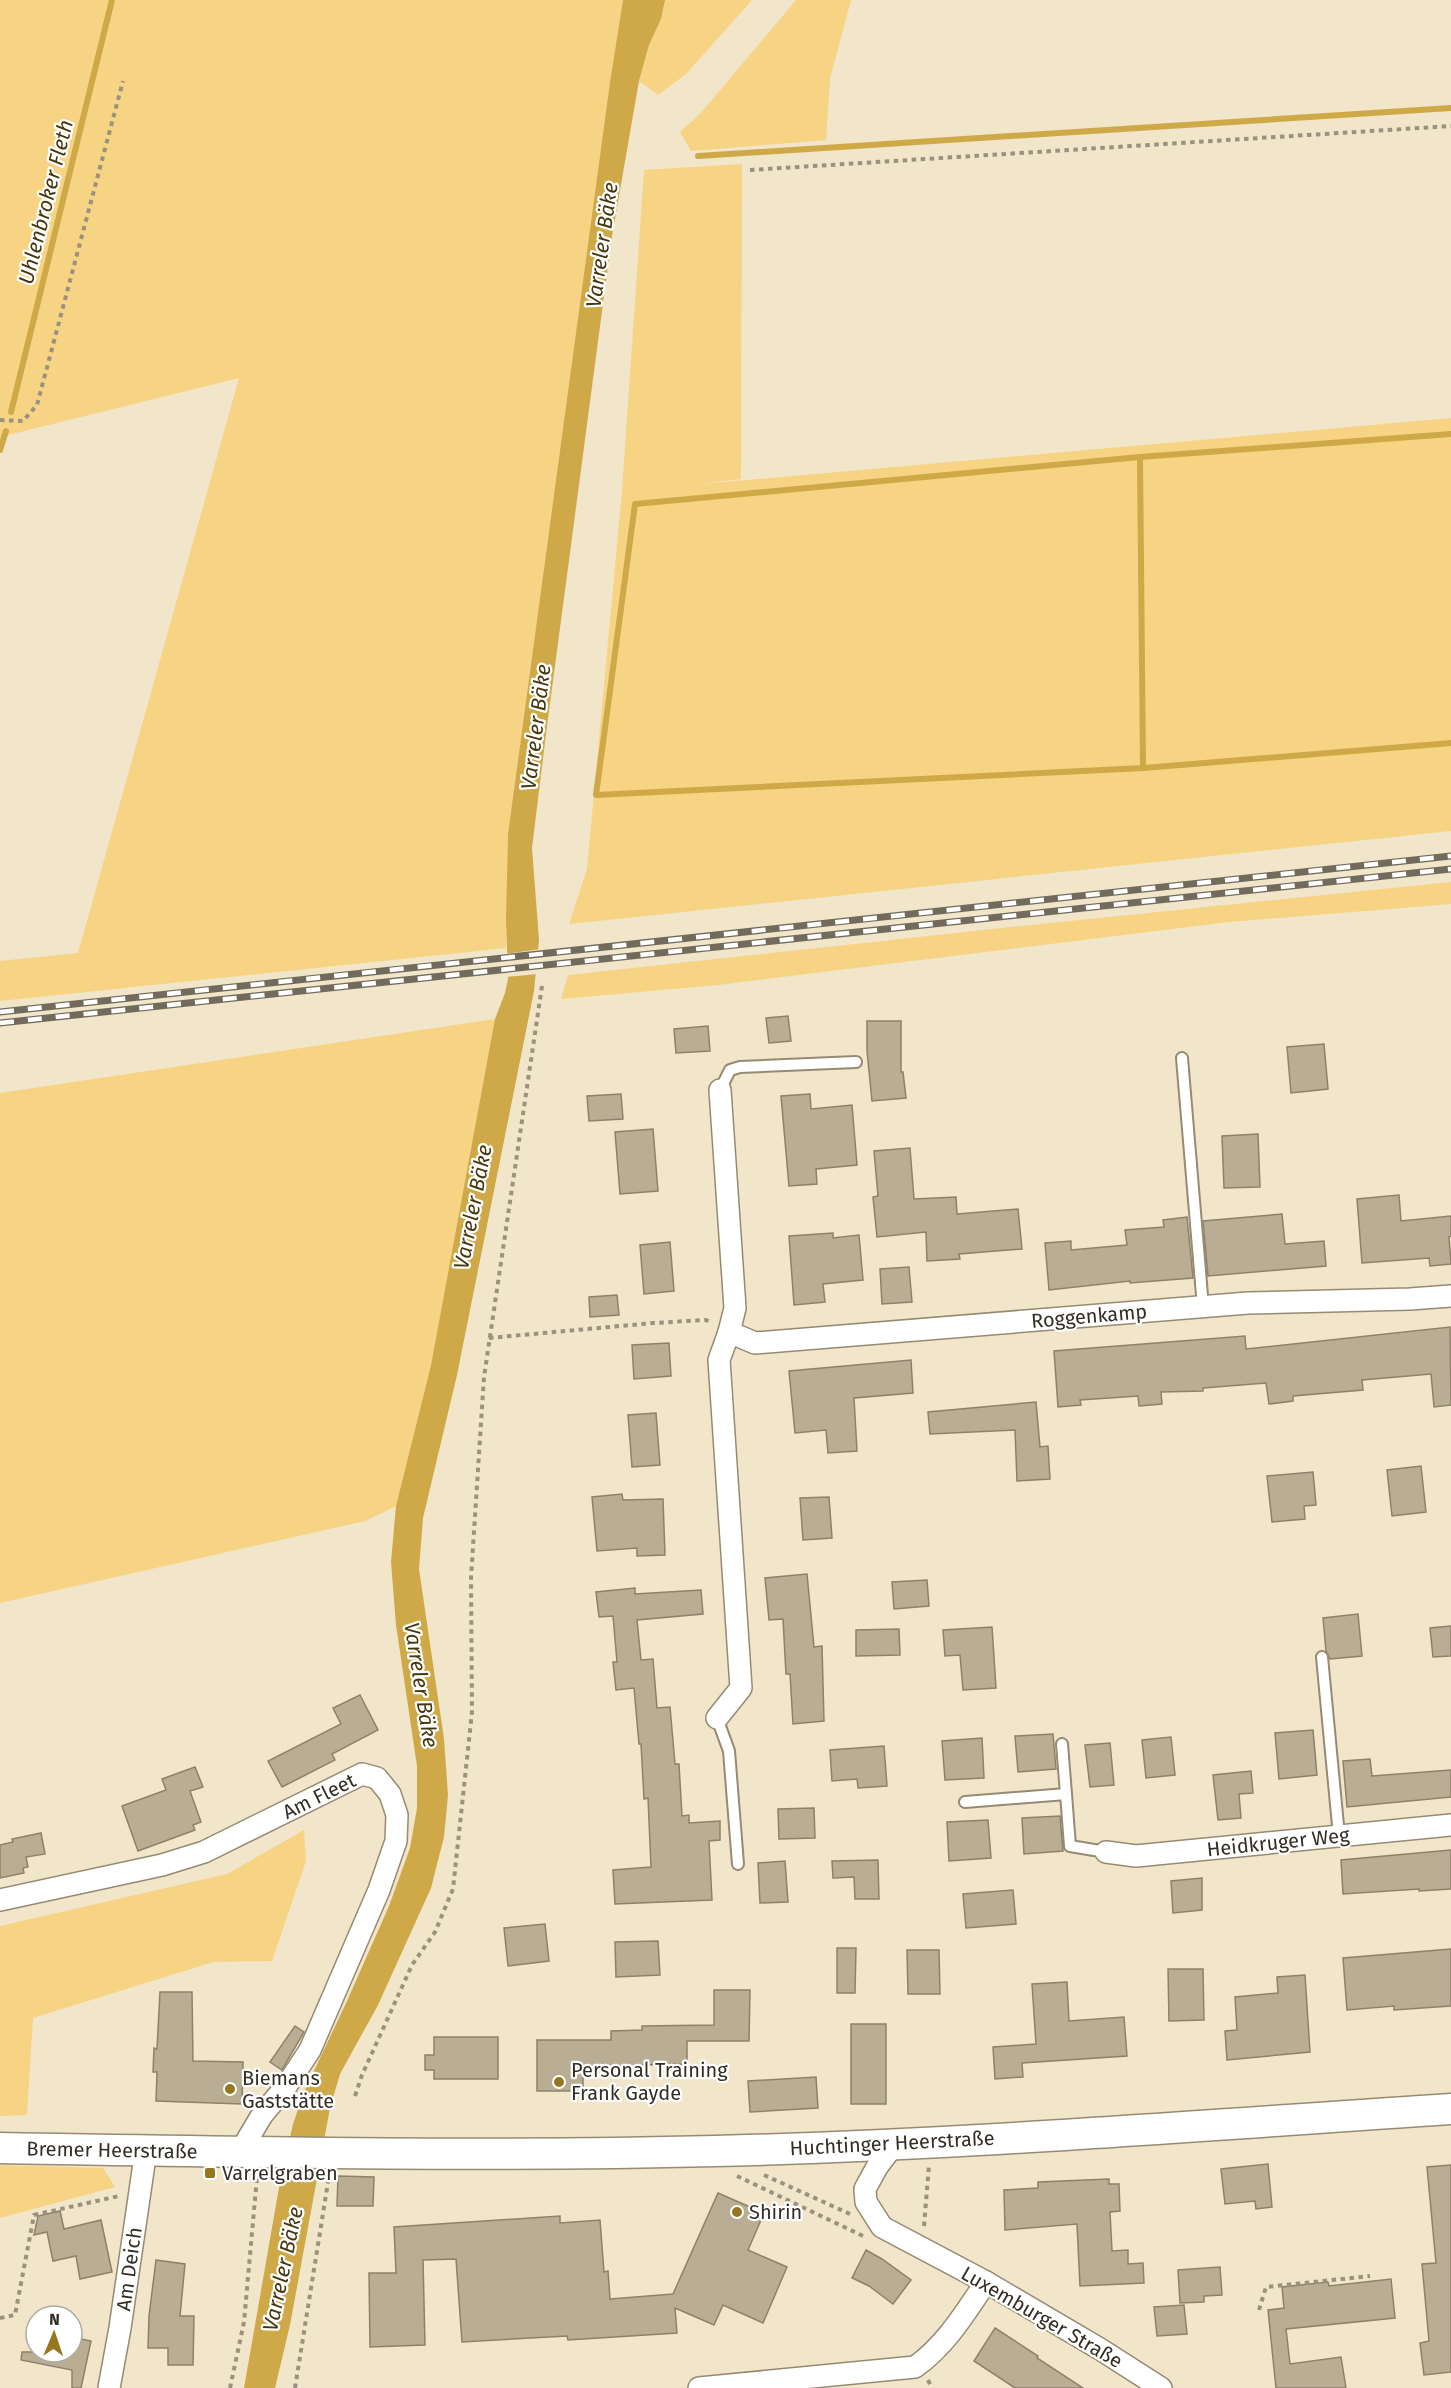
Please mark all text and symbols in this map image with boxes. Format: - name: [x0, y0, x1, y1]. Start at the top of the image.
- water label: Uhlenbroker Fleth: [13, 117, 79, 287]
- water label: Varreler Bäke: [580, 181, 624, 309]
- water label: Varreler Bäke: [515, 663, 557, 791]
- water label: Varreler Bäke: [448, 1142, 498, 1271]
- street label: Roggenkamp: [1030, 1299, 1148, 1333]
- water label: Varreler Bäke: [398, 1621, 444, 1750]
- street label: Am Fleet: [279, 1768, 360, 1824]
- street label: Heidkruger Weg: [1205, 1823, 1351, 1861]
- place label: Personal Training Frank Gayde: [571, 2058, 728, 2105]
- place label: Biemans Gaststätte: [242, 2066, 334, 2113]
- marker: Personal Training Frank Gayde: [552, 2075, 566, 2089]
- marker: Biemans Gaststätte: [223, 2082, 237, 2096]
- street label: Huchtinger Heerstraße: [789, 2126, 995, 2160]
- street label: Bremer Heerstraße: [26, 2137, 198, 2163]
- place label: Varrelgraben: [222, 2161, 338, 2185]
- marker: Varrelgraben: [203, 2166, 217, 2180]
- place label: Shirin: [749, 2200, 802, 2224]
- water label: Varreler Bäke: [257, 2204, 309, 2333]
- marker: Shirin: [730, 2205, 744, 2219]
- street label: Am Deich: [111, 2225, 147, 2313]
- street label: Luxemburger Straße: [957, 2261, 1127, 2373]
- north arrow: [24, 2304, 84, 2364]
- text: N: [49, 2310, 60, 2329]

